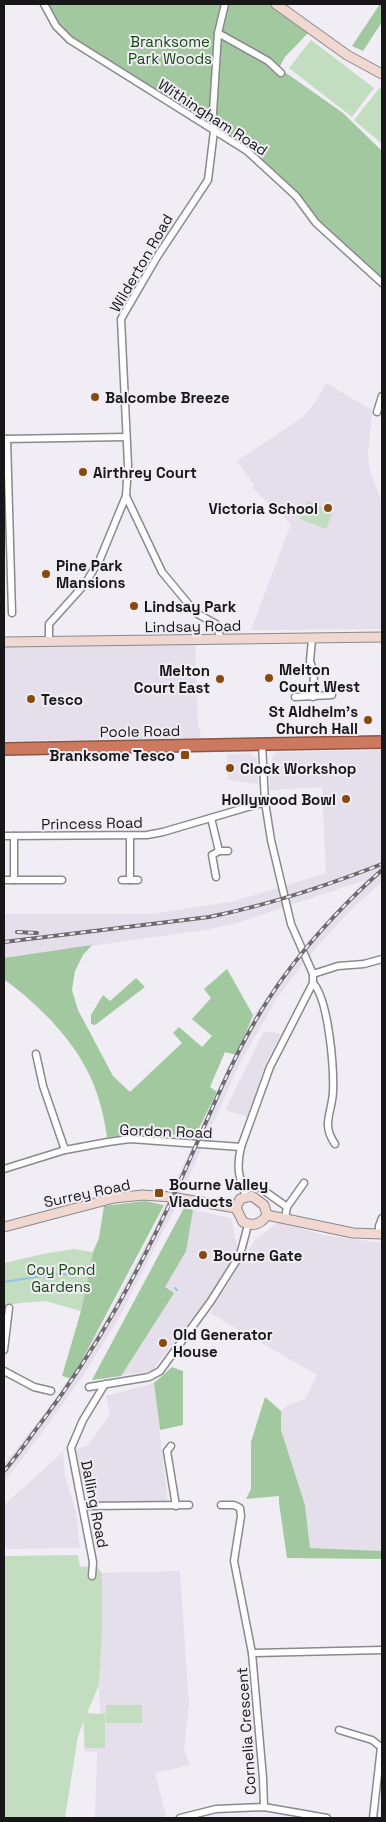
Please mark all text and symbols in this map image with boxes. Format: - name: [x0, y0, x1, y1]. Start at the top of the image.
- park label: Branksome Park Woods: [128, 32, 212, 68]
- street label: Withingham Road: [155, 75, 271, 159]
- street label: Wilderton Road: [105, 210, 177, 316]
- place label: Balcombe Breeze: [105, 388, 230, 407]
- marker: Balcombe Breeze: [89, 391, 101, 403]
- place label: Airthrey Court: [93, 463, 197, 482]
- marker: Airthrey Court: [77, 466, 89, 478]
- place label: Victoria School: [209, 499, 318, 518]
- marker: Victoria School: [322, 502, 334, 514]
- place label: Pine Park Mansions: [56, 556, 125, 592]
- marker: Pine Park Mansions: [40, 568, 52, 580]
- place label: Lindsay Park: [144, 597, 237, 616]
- marker: Lindsay Park: [128, 600, 140, 612]
- street label: Lindsay Road: [144, 616, 242, 636]
- place label: Melton Court West: [279, 660, 360, 696]
- place label: Melton Court East: [134, 661, 210, 697]
- marker: Melton Court West: [263, 672, 275, 684]
- marker: Melton Court East: [214, 673, 226, 685]
- place label: Tesco: [41, 690, 83, 709]
- marker: Tesco: [25, 693, 37, 705]
- place label: St Aldhelm's Church Hall: [269, 702, 358, 738]
- marker: St Aldhelm's Church Hall: [362, 714, 374, 726]
- street label: Poole Road: [100, 721, 180, 741]
- place label: Branksome Tesco: [49, 746, 175, 765]
- marker: Branksome Tesco: [179, 749, 191, 761]
- place label: Clock Workshop: [240, 759, 356, 778]
- marker: Clock Workshop: [224, 762, 236, 774]
- place label: Hollywood Bowl: [221, 790, 336, 809]
- marker: Hollywood Bowl: [340, 793, 352, 805]
- street label: Princess Road: [41, 813, 143, 833]
- street label: Gordon Road: [119, 1120, 213, 1142]
- street label: Surrey Road: [42, 1175, 132, 1211]
- place label: Bourne Valley Viaducts: [169, 1175, 268, 1211]
- marker: Bourne Valley Viaducts: [153, 1187, 165, 1199]
- place label: Bourne Gate: [213, 1246, 303, 1265]
- marker: Bourne Gate: [197, 1249, 209, 1261]
- park label: Coy Pond Gardens: [27, 1260, 95, 1296]
- place label: Old Generator House: [173, 1325, 273, 1361]
- marker: Old Generator House: [157, 1337, 169, 1349]
- street label: Dalling Road: [77, 1458, 113, 1550]
- street label: Cornelia Crescent: [232, 1666, 260, 1796]

